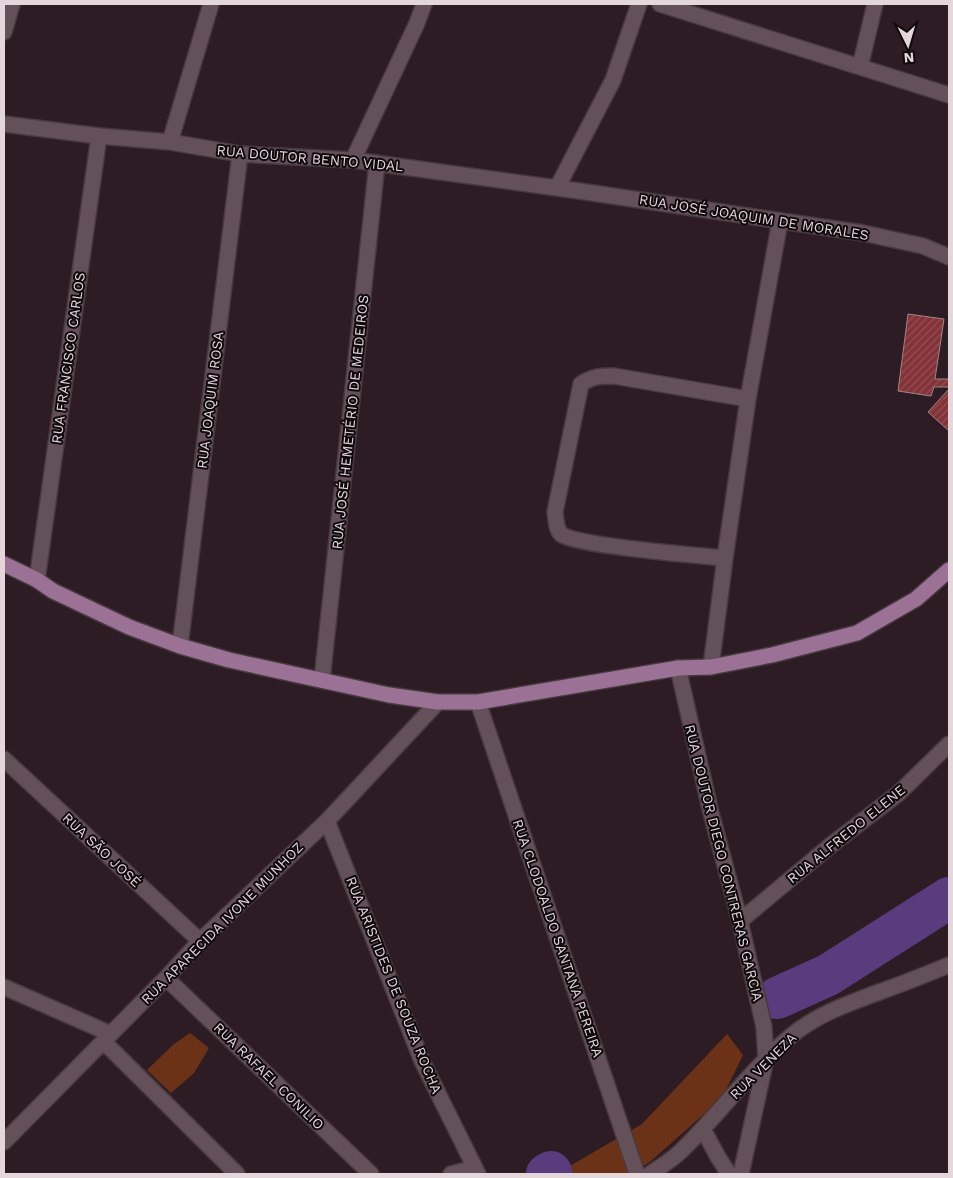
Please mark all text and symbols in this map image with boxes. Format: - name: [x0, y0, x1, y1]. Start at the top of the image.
- north arrow: [883, 20, 933, 70]
- text: N: [903, 50, 915, 66]
- street label: RUA DOUTOR BENTO VIDAL: [216, 142, 404, 174]
- street label: RUA JOSÉ JOAQUIM DE MORALES: [638, 191, 870, 243]
- street label: RUA FRANCISCO CARLOS: [48, 271, 88, 445]
- street label: RUA JOSÉ HEMETÉRIO DE MEDEIROS: [329, 294, 371, 550]
- street label: RUA JOAQUIM ROSA: [194, 330, 226, 470]
- street label: RUA DOUTOR DIEGO CONTRERAS GARCIA: [682, 723, 766, 1003]
- street label: RUA ALFREDO ELENE: [784, 781, 908, 886]
- street label: RUA SÃO JOSÉ: [59, 810, 145, 890]
- street label: RUA CLODOALDO SANTANA PEREIRA: [510, 817, 606, 1059]
- street label: RUA APARECIDA IVONE MUNHOZ: [138, 839, 306, 1007]
- street label: RUA ARISTIDES DE SOUZA ROCHA: [343, 874, 445, 1096]
- street label: RUA RAFAEL CONILIO: [211, 1019, 327, 1133]
- street label: RUA VENEZA: [727, 1030, 799, 1102]

